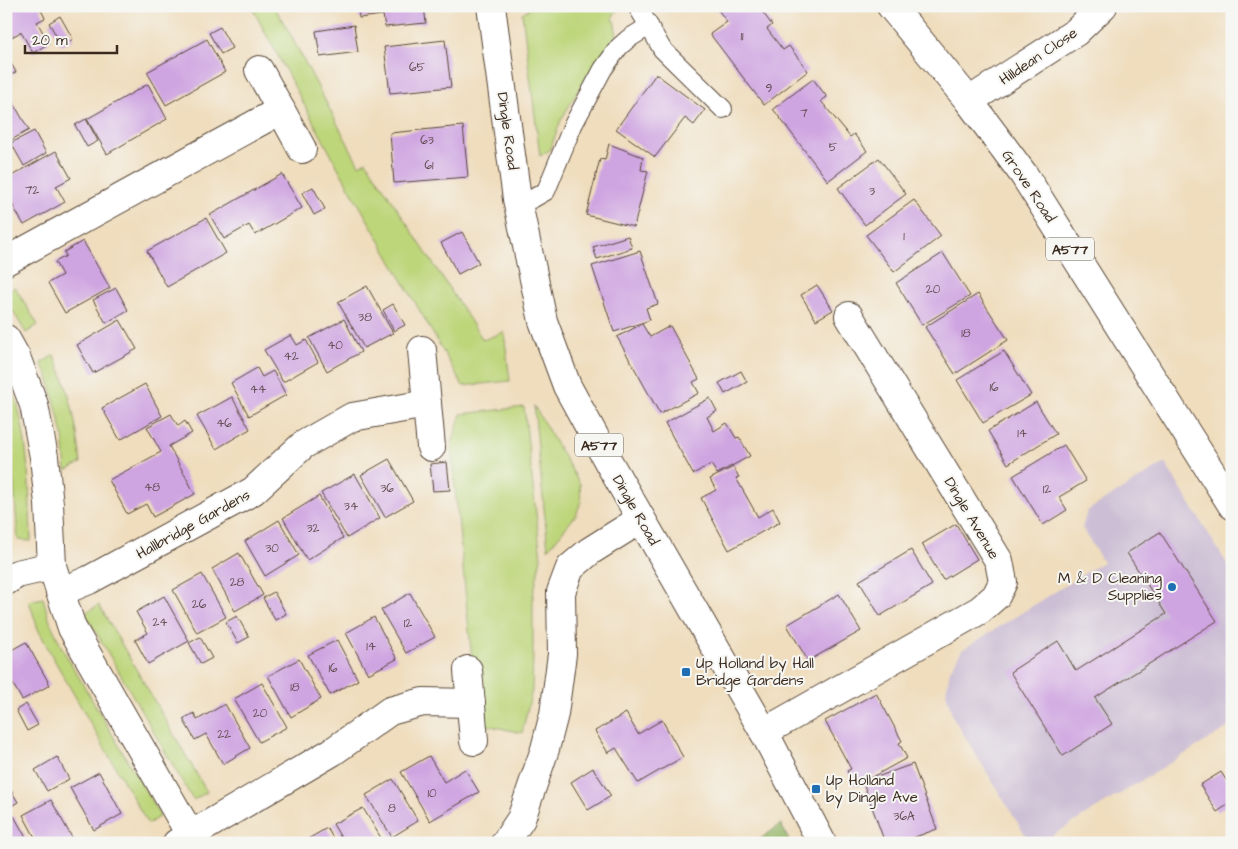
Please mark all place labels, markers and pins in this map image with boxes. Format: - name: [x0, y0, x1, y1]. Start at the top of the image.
- place label: M & D Cleaning Supplies: [1058, 568, 1162, 606]
- marker: M & D Cleaning Supplies: [1166, 581, 1178, 593]
- place label: Up Holland by Hall Bridge Gardens: [696, 653, 814, 692]
- marker: Up Holland by Hall Bridge Gardens: [680, 666, 692, 678]
- place label: Up Holland by Dingle Ave: [826, 770, 918, 809]
- marker: Up Holland by Dingle Ave: [810, 783, 822, 795]

